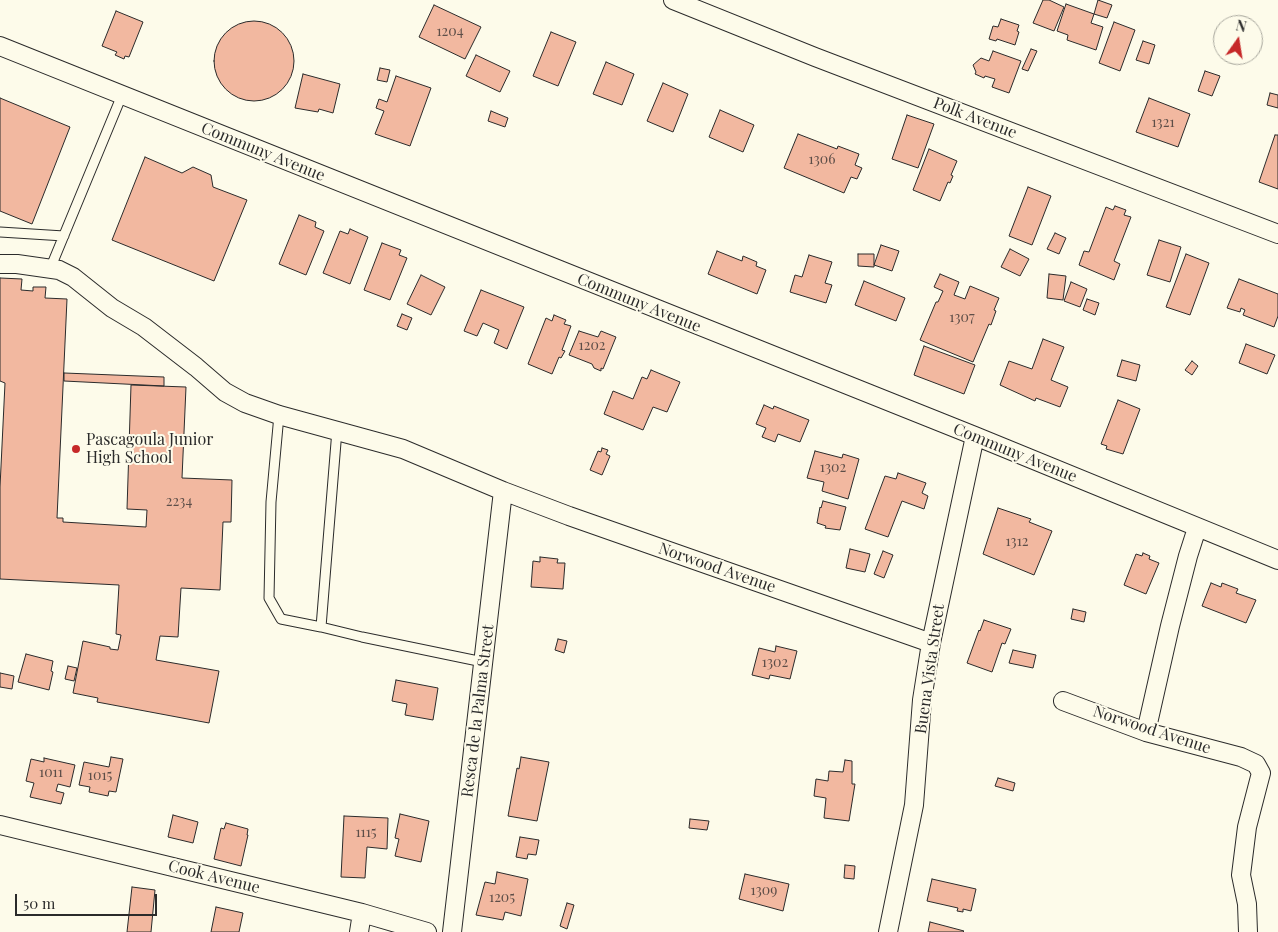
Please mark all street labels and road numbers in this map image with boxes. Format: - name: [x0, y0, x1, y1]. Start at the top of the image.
- street label: Polk Avenue: [931, 93, 1019, 143]
- street label: Communy Avenue: [198, 118, 328, 186]
- street label: Communy Avenue: [574, 269, 704, 337]
- street label: Communy Avenue: [950, 419, 1080, 487]
- street label: Norwood Avenue: [656, 539, 778, 597]
- street label: Buena Vista Street: [911, 603, 949, 735]
- street label: Resca de la Palma Street: [458, 623, 498, 799]
- street label: Norwood Avenue: [1091, 702, 1213, 758]
- street label: Cook Avenue: [166, 856, 262, 898]

